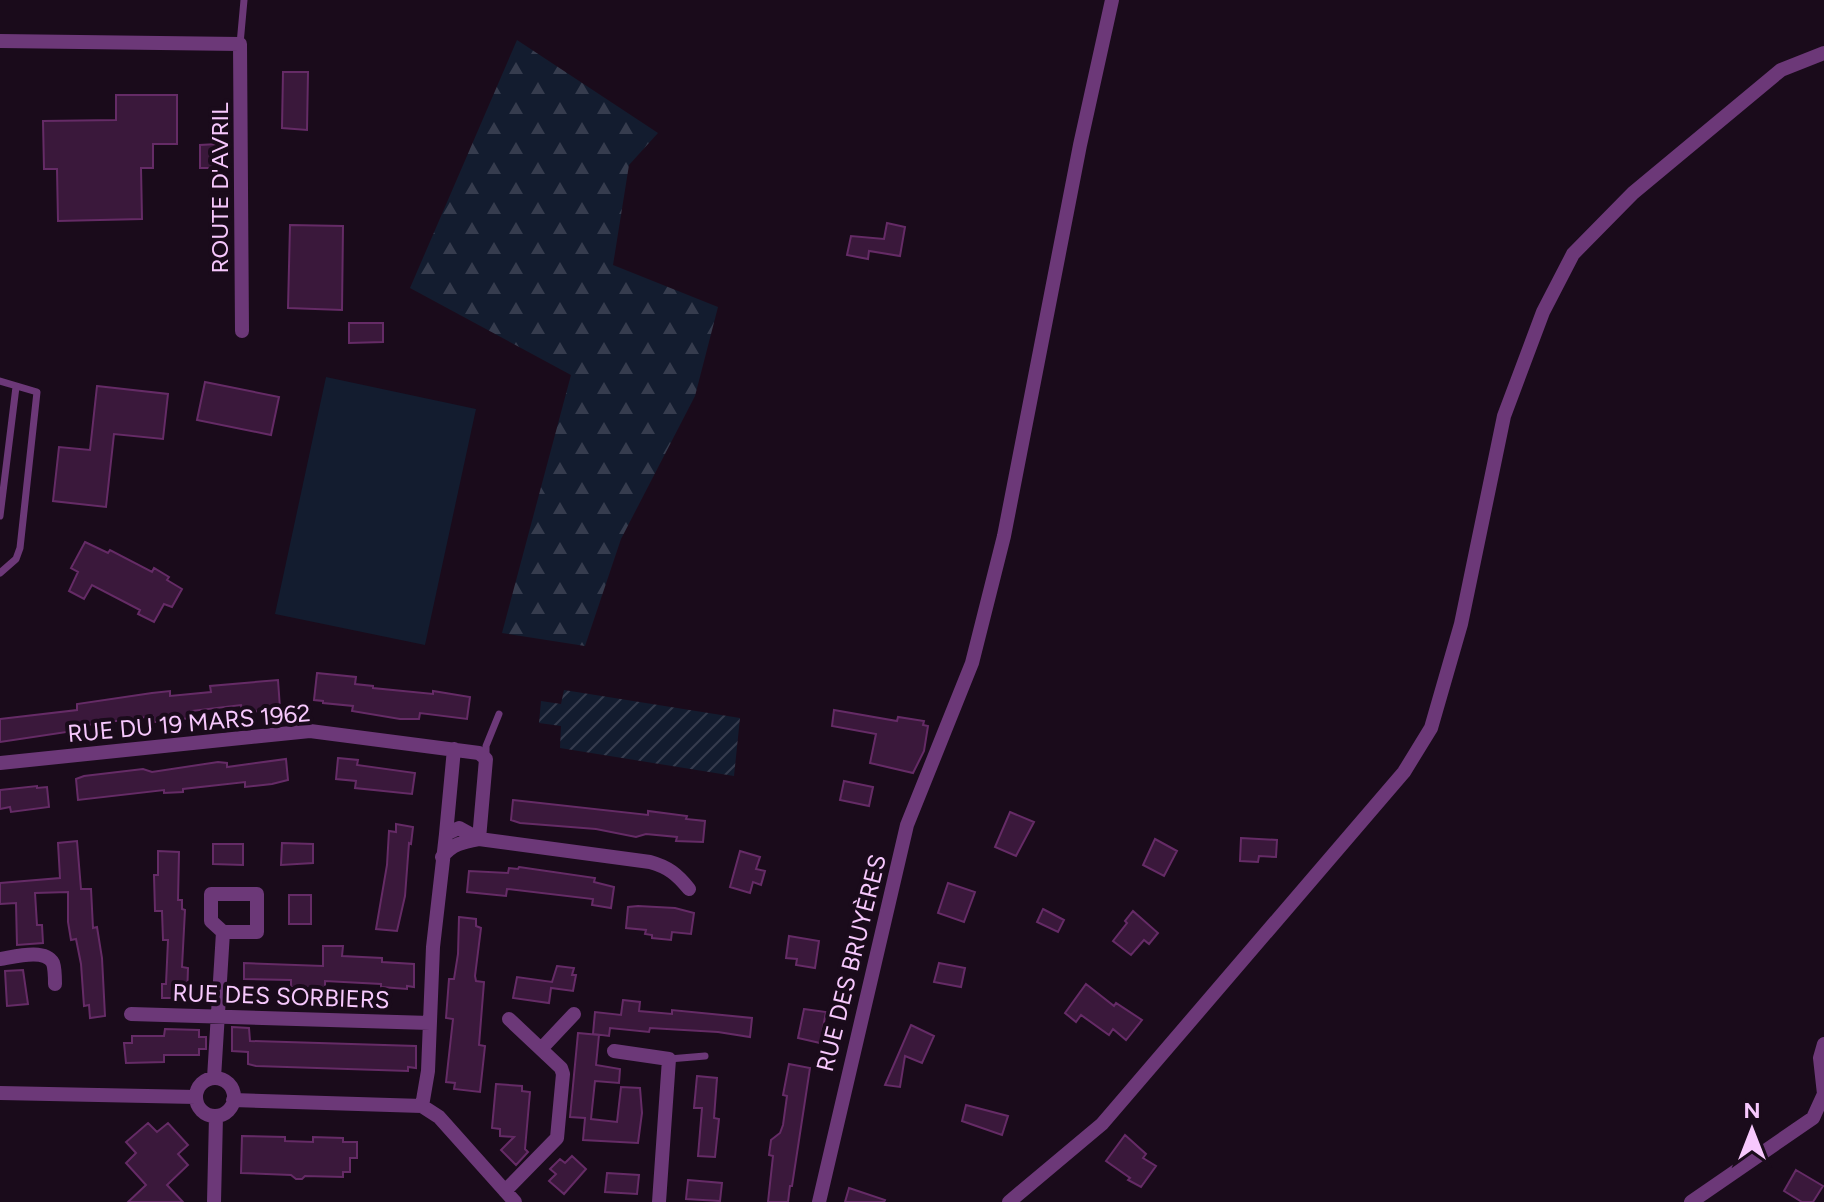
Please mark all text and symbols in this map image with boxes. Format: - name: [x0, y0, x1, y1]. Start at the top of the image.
- street label: ROUTE D'AVRIL: [205, 102, 234, 273]
- street label: RUE DU 19 MARS 1962: [66, 698, 312, 748]
- street label: RUE DES BRUYÈRES: [810, 851, 892, 1075]
- street label: RUE DES SORBIERS: [172, 978, 390, 1014]
- north arrow: [1712, 1090, 1792, 1170]
- text: N: [1743, 1097, 1761, 1124]

